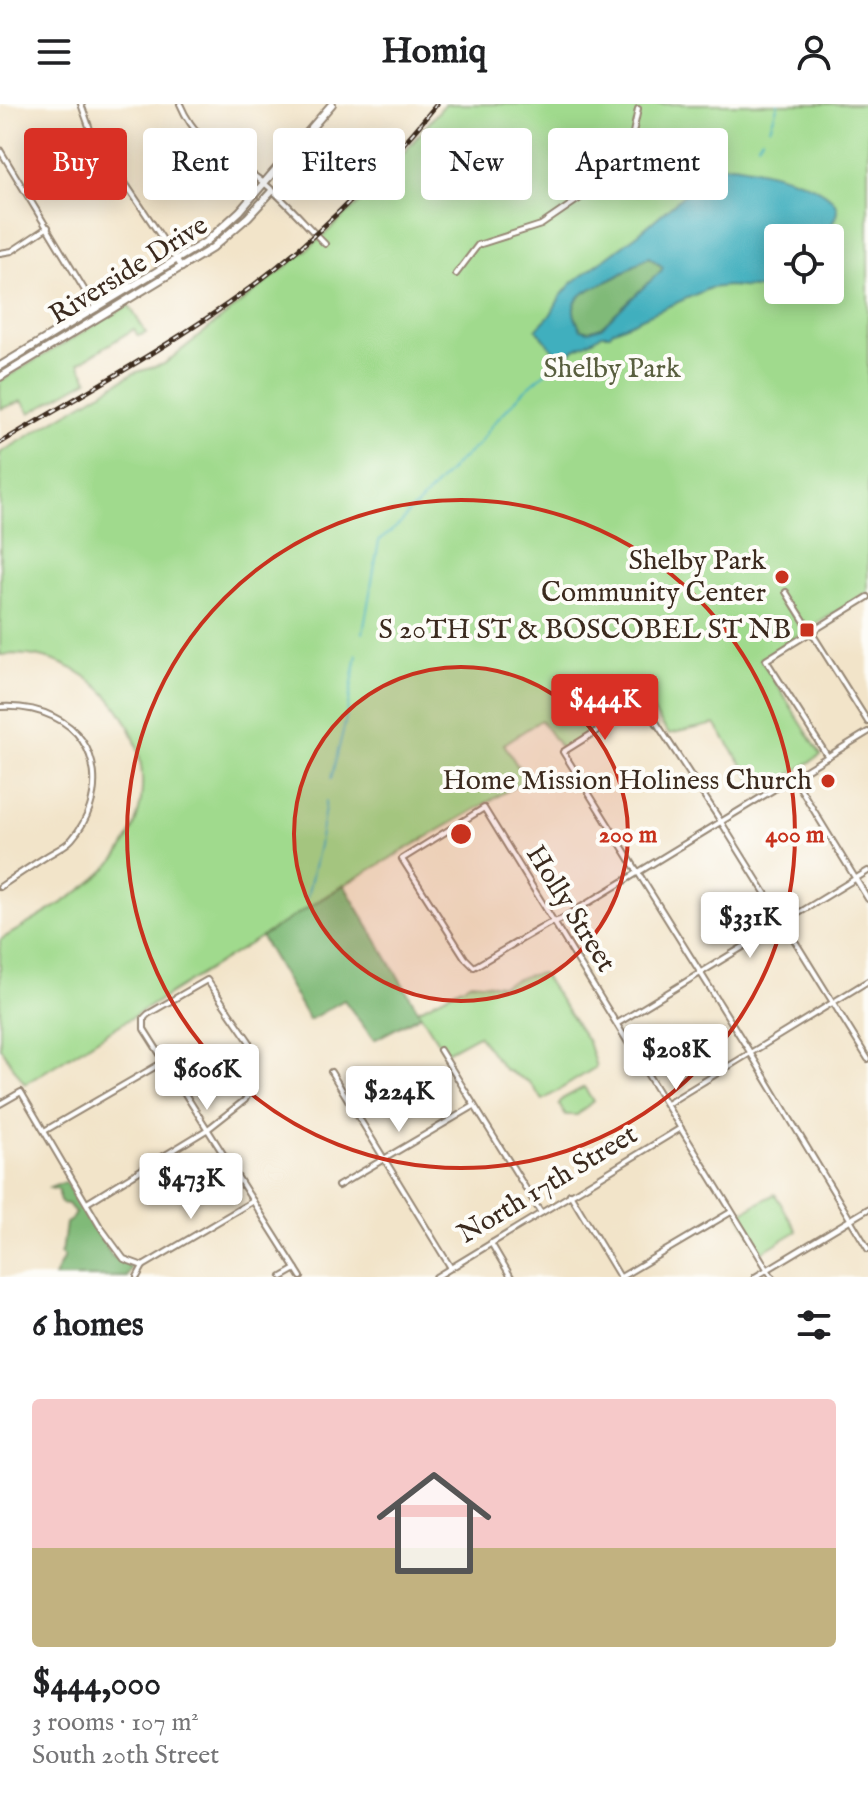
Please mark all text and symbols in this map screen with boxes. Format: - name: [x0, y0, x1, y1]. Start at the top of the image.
- text: Homiq: [382, 29, 486, 75]
- icon: menu: [32, 30, 76, 74]
- icon: person: [792, 30, 836, 74]
- chip: Buy: [24, 128, 127, 200]
- chip: Rent: [143, 128, 257, 200]
- chip: Filters: [273, 128, 405, 200]
- chip: New: [421, 128, 532, 200]
- chip: Apartment: [548, 128, 728, 200]
- street label: Riverside Drive: [43, 208, 215, 334]
- map controls: [764, 224, 844, 304]
- button: locate: [764, 224, 844, 304]
- park label: Shelby Park: [543, 352, 682, 387]
- place label: Shelby Park Community Center: [541, 544, 767, 611]
- marker: Shelby Park Community Center: [773, 568, 791, 586]
- place label: S 20TH ST & BOSCOBEL ST NB: [379, 613, 791, 648]
- marker: S 20TH ST & BOSCOBEL ST NB: [798, 621, 816, 639]
- pin: $444K: [549, 674, 661, 742]
- text: $444K: [569, 683, 641, 716]
- place label: Home Mission Holiness Church: [442, 764, 812, 799]
- marker: Home Mission Holiness Church: [819, 772, 837, 790]
- centre of rings: [447, 820, 475, 848]
- text: 200 m: [599, 820, 658, 851]
- text: 400 m: [765, 820, 825, 851]
- street label: Holly Street: [517, 839, 623, 979]
- pin: $331K: [694, 892, 806, 960]
- text: $331K: [719, 901, 781, 934]
- pin: $208K: [620, 1024, 732, 1092]
- text: $208K: [642, 1033, 710, 1066]
- pin: $606K: [151, 1044, 263, 1112]
- text: $606K: [173, 1053, 241, 1086]
- pin: $224K: [343, 1066, 455, 1134]
- text: $224K: [364, 1075, 434, 1108]
- street label: North 17th Street: [452, 1118, 644, 1252]
- pin: $473K: [135, 1153, 247, 1221]
- text: $473K: [157, 1162, 225, 1195]
- icon: filters: [792, 1303, 836, 1347]
- text: 6 homes: [32, 1304, 144, 1347]
- icon: home: [362, 1451, 506, 1595]
- text: $444,000: [32, 1663, 161, 1706]
- text: 3 rooms · 107 m²: [32, 1706, 199, 1739]
- text: South 20th Street: [32, 1739, 219, 1772]

